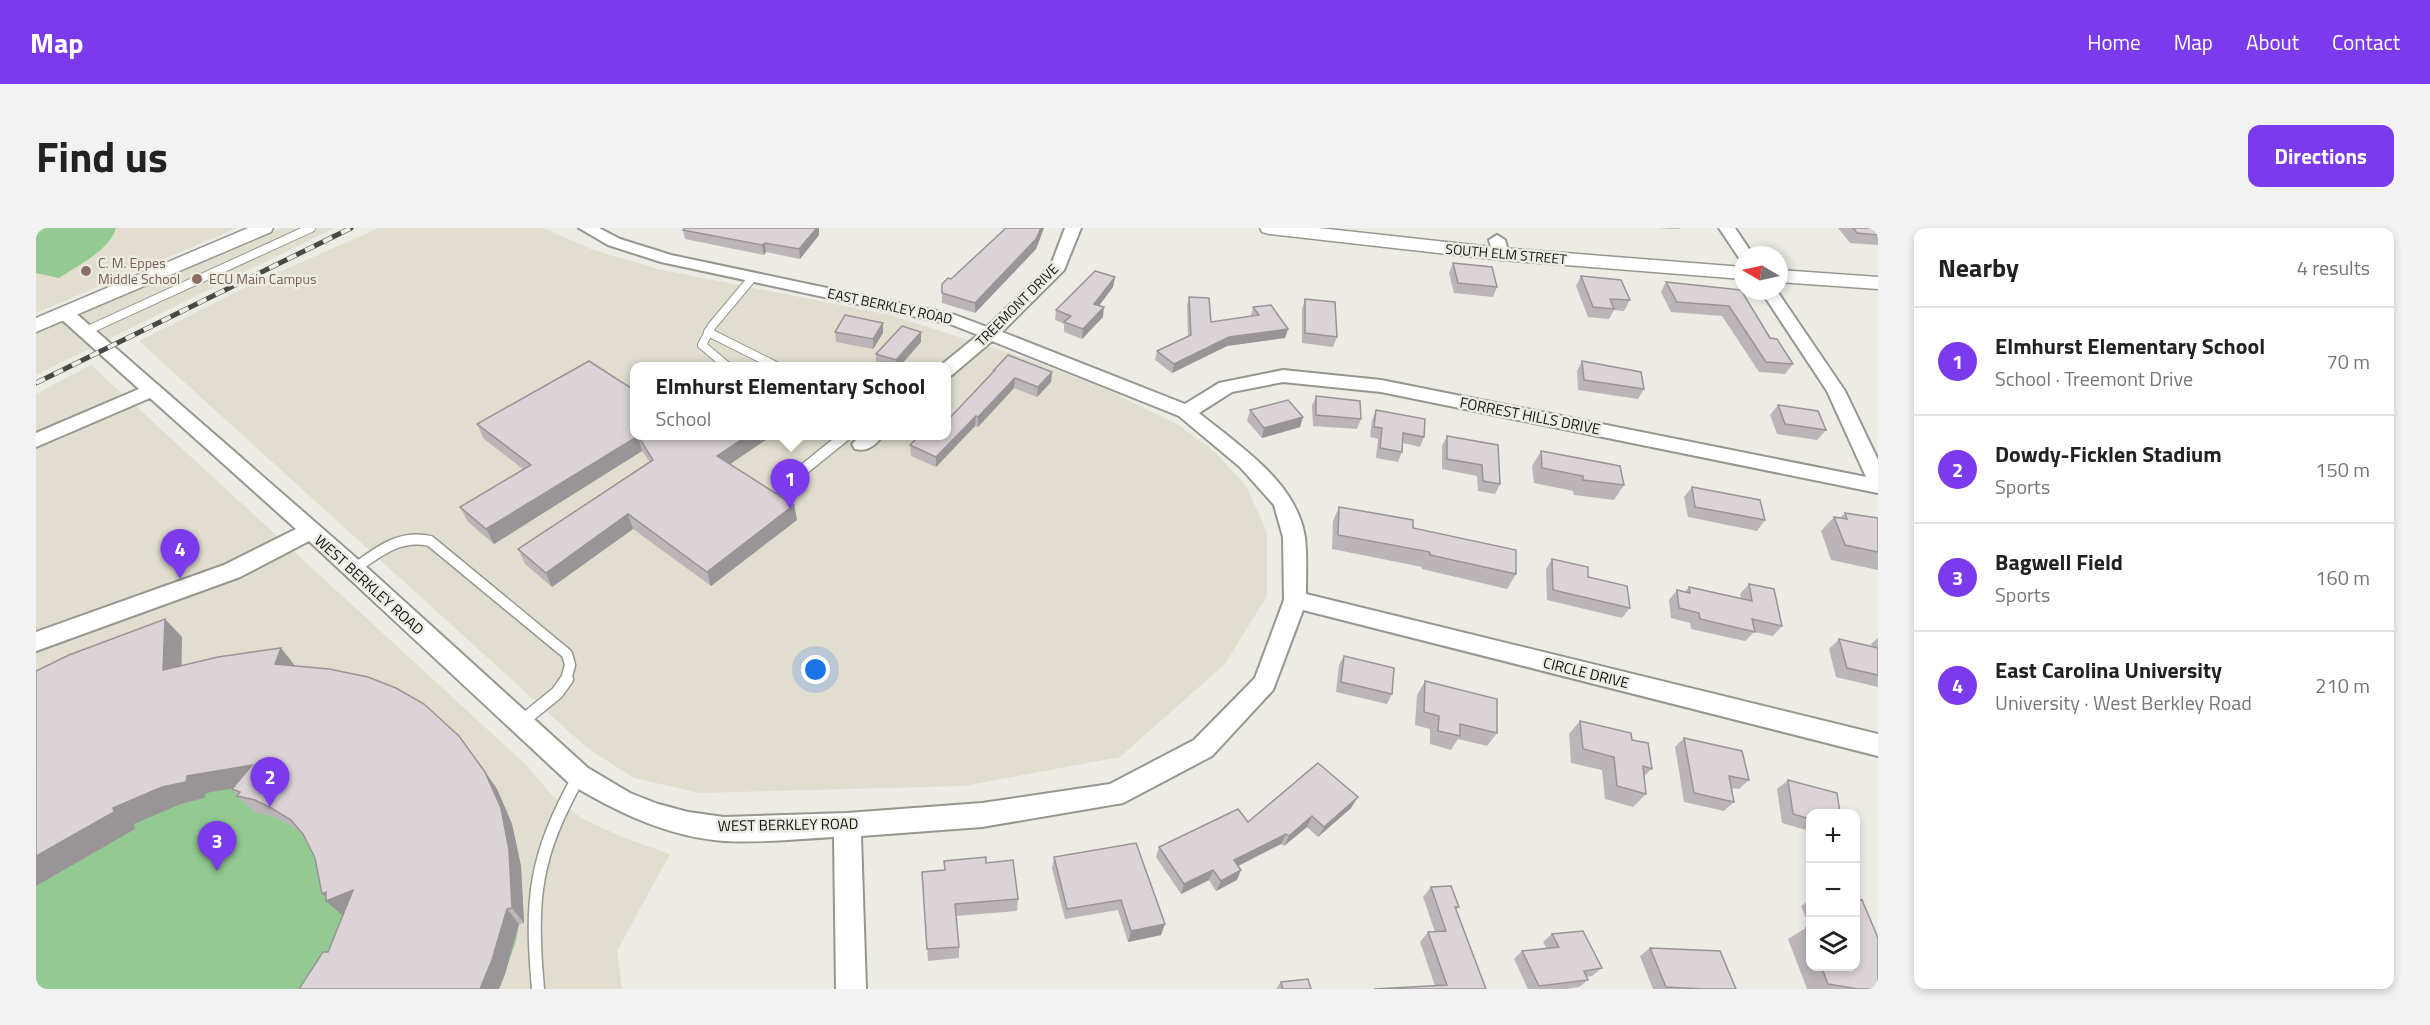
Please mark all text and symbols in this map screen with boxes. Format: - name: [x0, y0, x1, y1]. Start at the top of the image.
- text: Map: [30, 21, 84, 64]
- text: Home: [2087, 26, 2141, 58]
- text: Map: [2174, 26, 2213, 58]
- text: About: [2246, 26, 2299, 58]
- text: Contact: [2332, 26, 2400, 58]
- text: Find us: [36, 124, 168, 188]
- button: Directions: [2248, 125, 2394, 187]
- street label: SOUTH ELM STREET: [1445, 238, 1568, 269]
- north arrow: [1734, 246, 1788, 300]
- text: Nearby: [1938, 248, 2019, 287]
- place label: C. M. Eppes Middle School: [98, 252, 180, 289]
- text: 4 results: [2297, 252, 2370, 283]
- street label: TREEMONT DRIVE: [971, 258, 1063, 351]
- marker: C. M. Eppes Middle School: [79, 264, 93, 278]
- place label: ECU Main Campus: [209, 268, 316, 289]
- marker: ECU Main Campus: [190, 272, 204, 286]
- street label: EAST BERKLEY ROAD: [826, 282, 954, 329]
- text: Elmhurst Elementary School: [1995, 329, 2265, 363]
- text: 1: [1952, 346, 1963, 377]
- text: 70 m: [2326, 346, 2370, 377]
- popup: [630, 362, 951, 440]
- text: School · Treemont Drive: [1995, 363, 2193, 394]
- text: Elmhurst Elementary School: [655, 369, 926, 403]
- street label: FORREST HILLS DRIVE: [1458, 391, 1602, 440]
- text: School: [655, 403, 711, 434]
- text: Dowdy-Ficklen Stadium: [1995, 437, 2222, 471]
- text: 2: [1952, 454, 1963, 485]
- text: 150 m: [2315, 454, 2370, 485]
- pin: 1: [770, 460, 810, 509]
- text: Sports: [1995, 471, 2050, 502]
- street label: WEST BERKLEY ROAD: [309, 529, 429, 640]
- pin: 4: [160, 530, 200, 579]
- text: Bagwell Field: [1995, 545, 2123, 579]
- text: 3: [1952, 562, 1963, 593]
- text: 160 m: [2315, 562, 2370, 593]
- text: Sports: [1995, 579, 2050, 610]
- street label: CIRCLE DRIVE: [1541, 651, 1631, 694]
- text: East Carolina University: [1995, 653, 2222, 687]
- your location: [801, 655, 830, 684]
- text: 4: [1952, 670, 1963, 701]
- text: 210 m: [2315, 670, 2370, 701]
- text: University · West Berkley Road: [1995, 687, 2252, 718]
- pin: 2: [250, 758, 290, 807]
- map controls: [1806, 809, 1860, 971]
- button: +: [1806, 809, 1860, 863]
- street label: WEST BERKLEY ROAD: [717, 812, 858, 837]
- pin: 3: [198, 822, 237, 871]
- button: −: [1806, 863, 1860, 917]
- button: layers: [1806, 917, 1860, 971]

